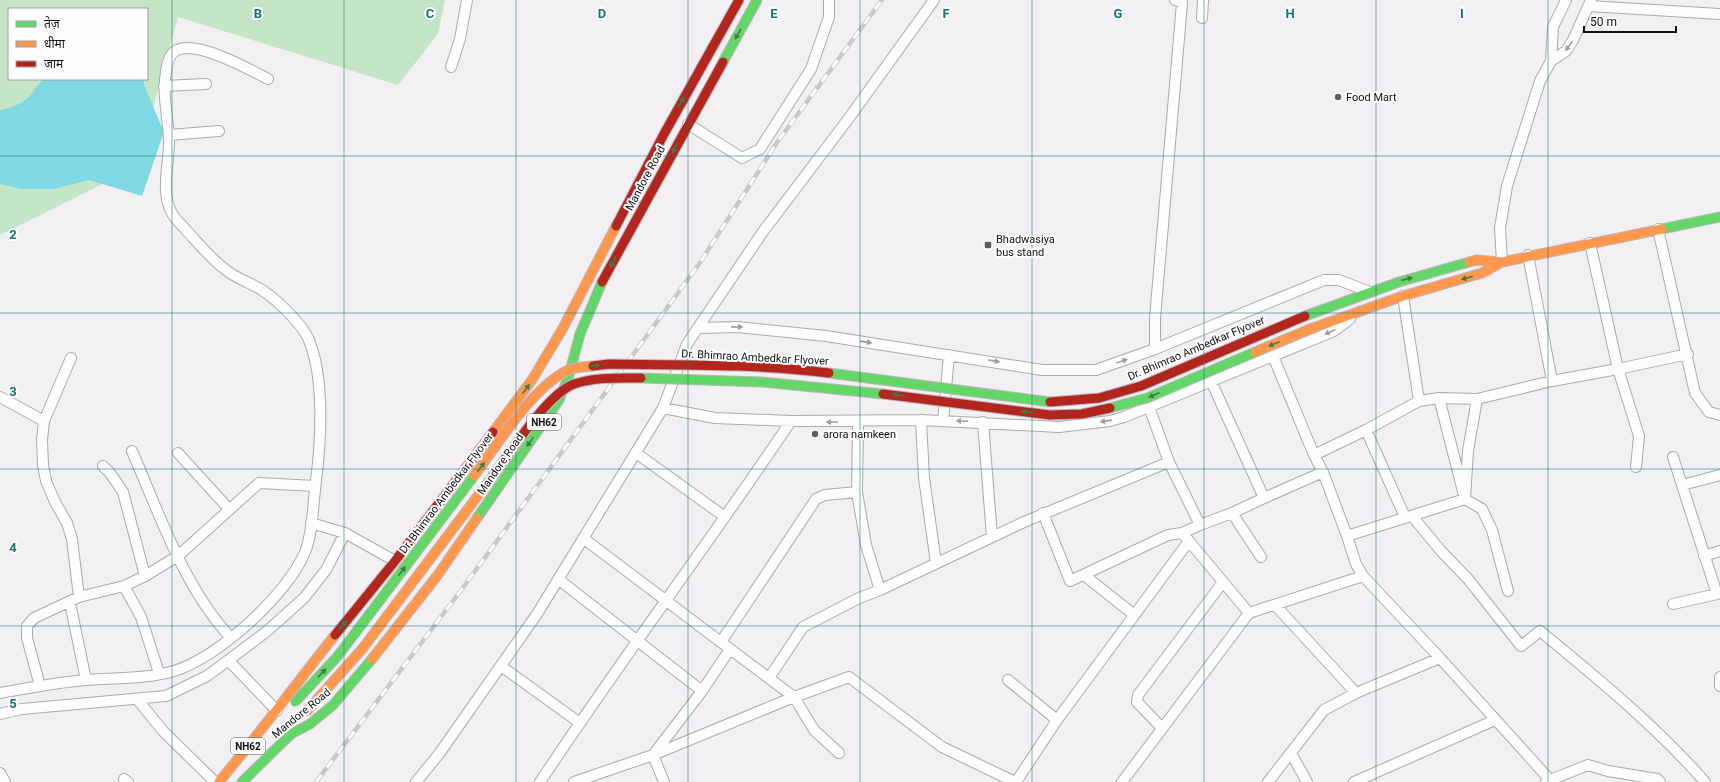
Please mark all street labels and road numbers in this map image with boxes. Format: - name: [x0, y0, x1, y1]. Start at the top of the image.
- street label: Mandore Road: [623, 144, 668, 213]
- street label: Dr. Bhimrao Ambedkar Flyover: [1126, 314, 1267, 383]
- street label: Dr. Bhimrao Ambedkar Flyover: [681, 347, 829, 368]
- road number: NH62: [527, 414, 561, 430]
- street label: Dr. Bhimrao Ambedkar Flyover: [397, 430, 496, 556]
- street label: Mandore Road: [475, 431, 526, 497]
- street label: Mandore Road: [269, 686, 333, 741]
- road number: NH62: [231, 738, 265, 754]

